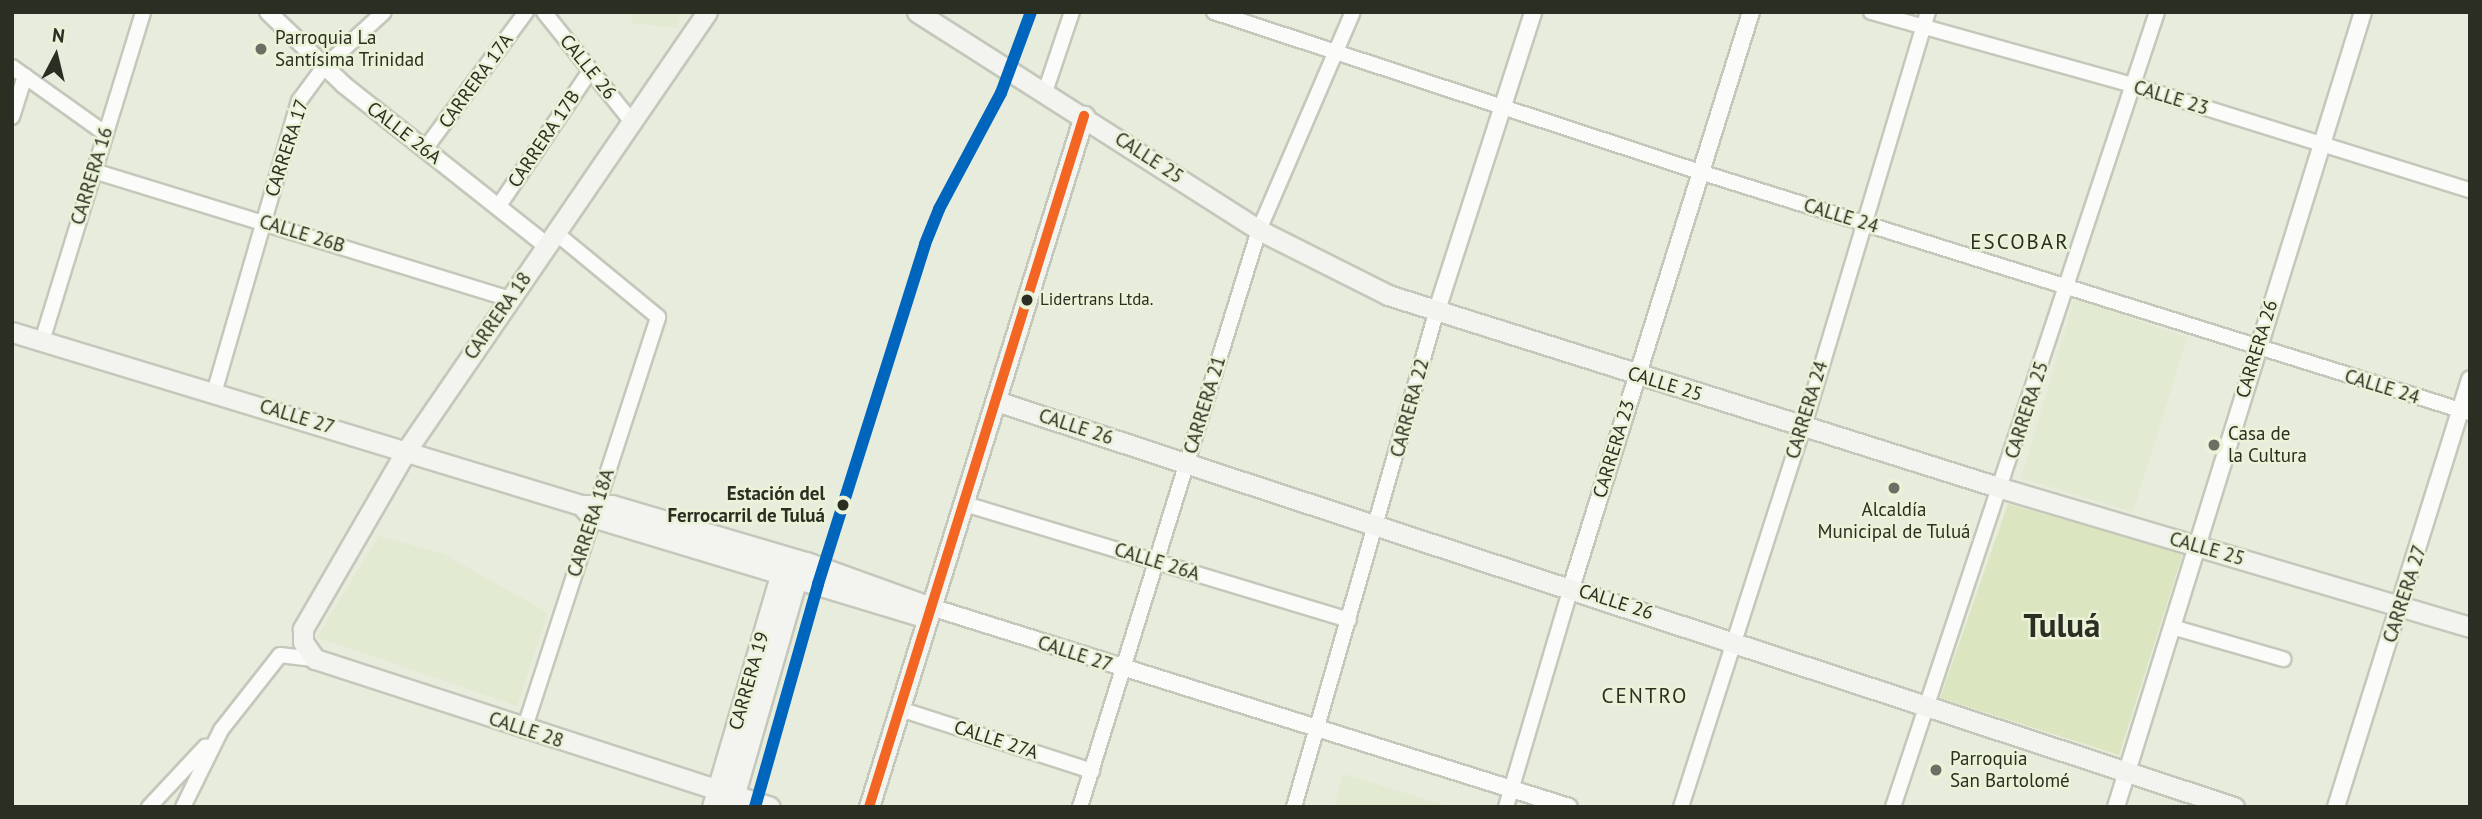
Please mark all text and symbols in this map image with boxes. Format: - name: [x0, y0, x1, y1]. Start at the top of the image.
- north arrow: [21, 21, 91, 91]
- text: N: [51, 22, 66, 48]
- place label: Parroquia La Santísima Trinidad: [275, 27, 425, 71]
- street label: CARRERA 17A: [434, 29, 518, 133]
- street label: CALLE 26: [555, 30, 621, 104]
- marker: Parroquia La Santísima Trinidad: [253, 41, 269, 57]
- street label: CALLE 23: [2131, 76, 2211, 120]
- street label: CARRERA 17B: [503, 86, 585, 192]
- street label: CARRERA 17: [260, 96, 314, 200]
- street label: CALLE 26A: [362, 97, 446, 169]
- street label: CARRERA 16: [66, 124, 118, 228]
- street label: CALLE 25: [1110, 127, 1188, 189]
- street label: CALLE 24: [1801, 194, 1881, 238]
- street label: CALLE 26B: [257, 210, 347, 258]
- district label: ESCOBAR: [1971, 229, 2069, 255]
- street label: CARRERA 18: [459, 268, 537, 364]
- place label: Lidertrans Ltda.: [1040, 290, 1153, 310]
- marker: Lidertrans Ltda.: [1020, 293, 1034, 307]
- street label: CARRERA 26: [2231, 297, 2283, 401]
- street label: CARRERA 21: [1179, 353, 1231, 457]
- street label: CARRERA 22: [1386, 356, 1434, 460]
- street label: CARRERA 24: [1781, 358, 1833, 462]
- street label: CARRERA 25: [2000, 358, 2054, 462]
- street label: CALLE 25: [1625, 362, 1705, 406]
- street label: CALLE 24: [2342, 365, 2422, 409]
- street label: CALLE 27: [257, 395, 337, 439]
- street label: CARRERA 23: [1588, 397, 1640, 501]
- street label: CALLE 26: [1036, 404, 1116, 450]
- place label: Casa de la Cultura: [2228, 423, 2307, 467]
- marker: Casa de la Cultura: [2206, 437, 2222, 453]
- street label: CARRERA 18A: [563, 466, 619, 580]
- marker: Alcaldía Municipal de Tuluá: [1886, 480, 1902, 496]
- place label: Estación del Ferrocarril de Tuluá: [667, 483, 825, 527]
- marker: Estación del Ferrocarril de Tuluá: [831, 493, 855, 517]
- place label: Alcaldía Municipal de Tuluá: [1817, 499, 1971, 543]
- street label: CALLE 25: [2167, 527, 2247, 571]
- street label: CALLE 26A: [1112, 538, 1202, 586]
- street label: CARRERA 27: [2378, 542, 2432, 646]
- street label: CALLE 26: [1576, 579, 1656, 625]
- district label: Tuluá: [2024, 605, 2100, 645]
- street label: CARRERA 19: [724, 629, 774, 733]
- street label: CALLE 27: [1035, 631, 1115, 677]
- district label: CENTRO: [1602, 683, 1688, 709]
- street label: CALLE 28: [486, 707, 566, 753]
- street label: CALLE 27A: [951, 716, 1041, 764]
- place label: Parroquia San Bartolomé: [1950, 748, 2070, 792]
- marker: Parroquia San Bartolomé: [1928, 762, 1944, 778]

